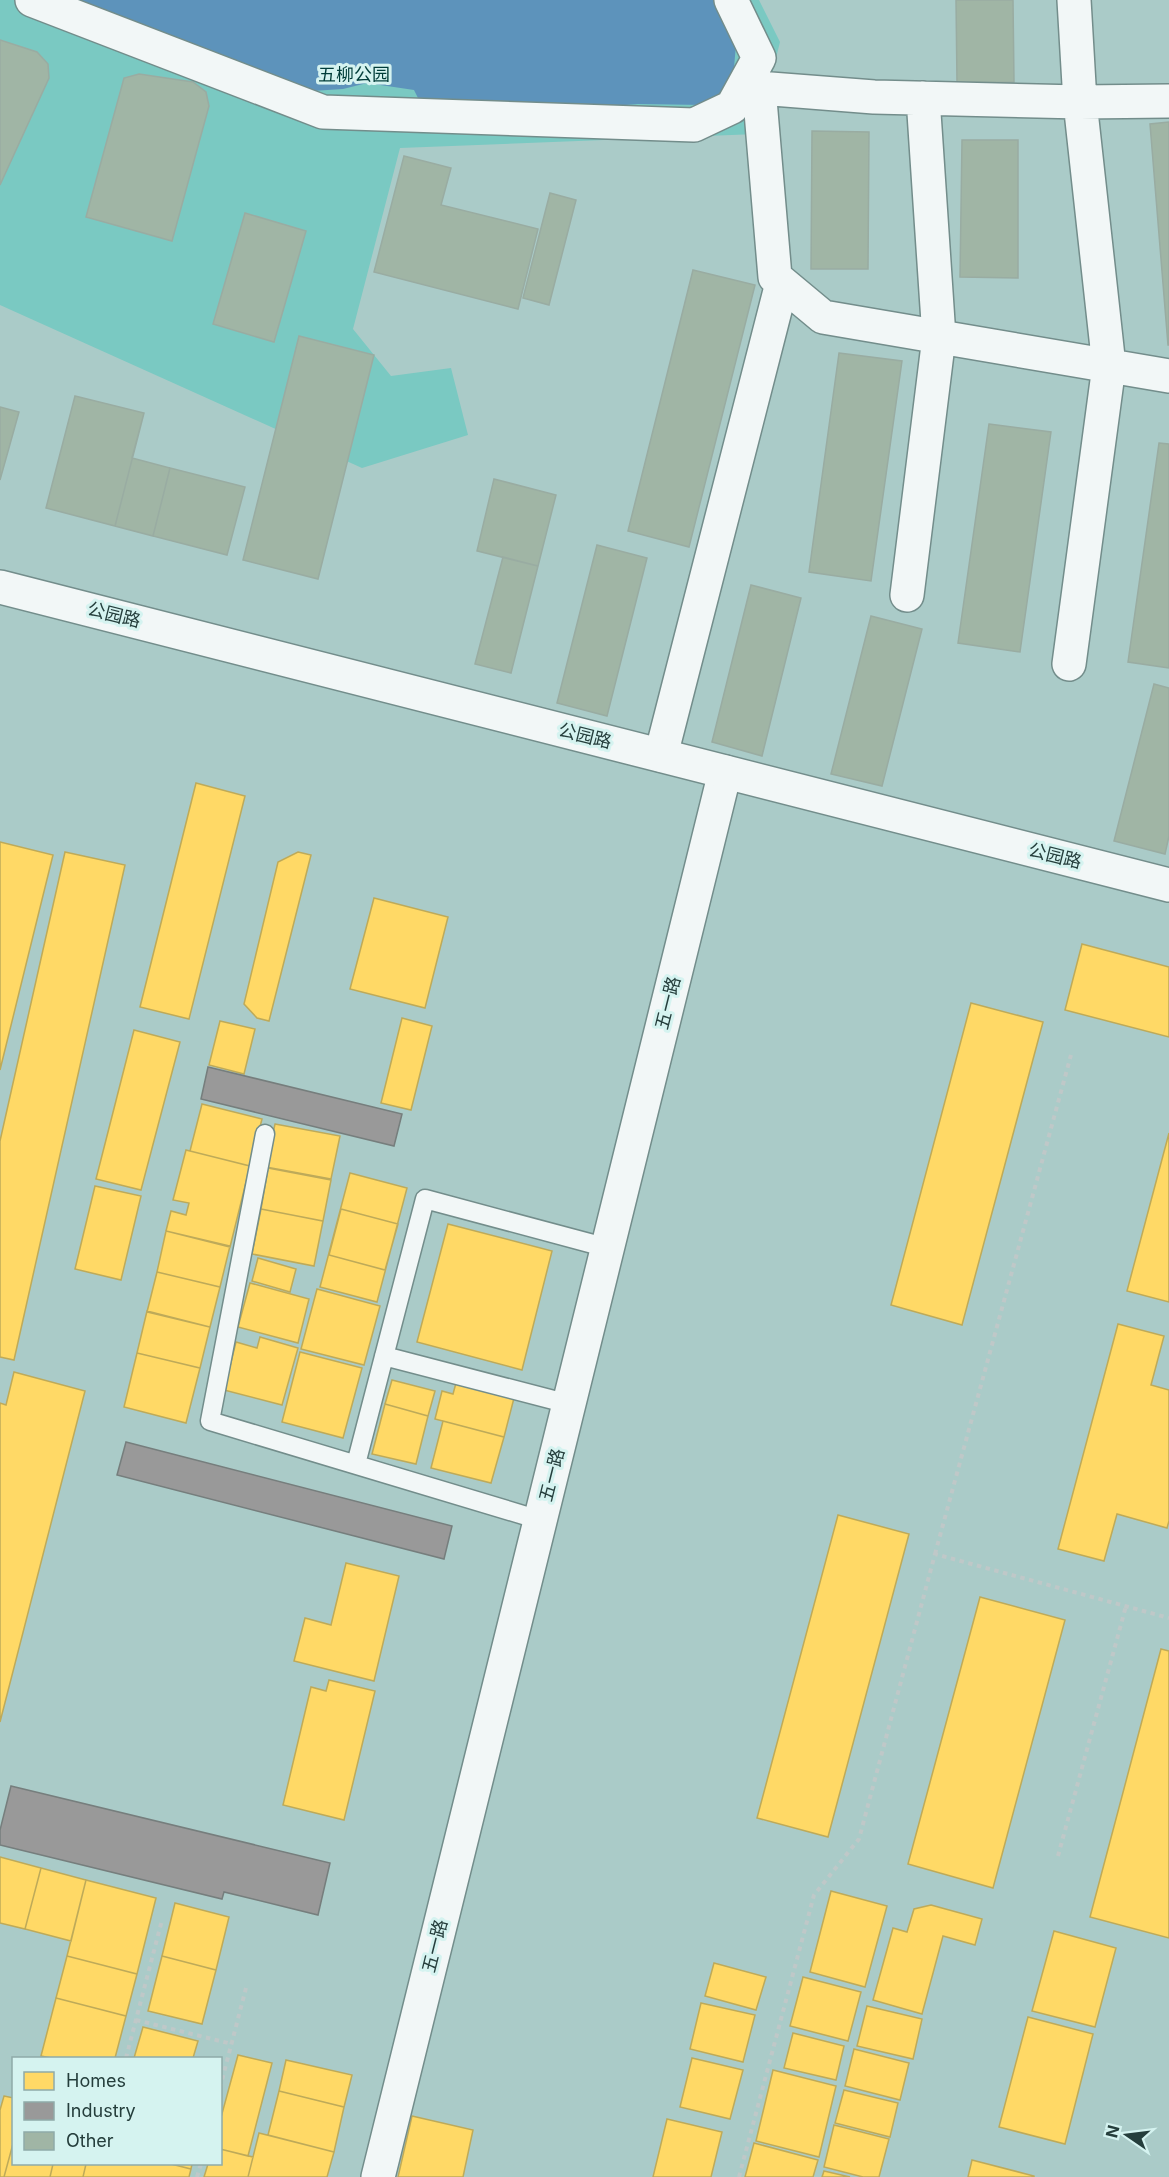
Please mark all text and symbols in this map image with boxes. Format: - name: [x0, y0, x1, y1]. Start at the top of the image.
- park label: 五柳公园: [318, 64, 390, 85]
- street label: 公园路: [85, 598, 143, 631]
- street label: 公园路: [556, 719, 614, 752]
- street label: 公园路: [1026, 839, 1084, 872]
- street label: 五一路: [651, 974, 684, 1032]
- street label: 五一路: [535, 1446, 568, 1504]
- street label: 五一路: [418, 1917, 451, 1975]
- legend: [12, 2057, 222, 2165]
- text: Homes: [66, 2070, 126, 2091]
- text: Industry: [66, 2100, 136, 2121]
- north arrow: [1097, 2105, 1157, 2165]
- text: N: [1101, 2123, 1124, 2140]
- text: Other: [66, 2130, 114, 2151]

